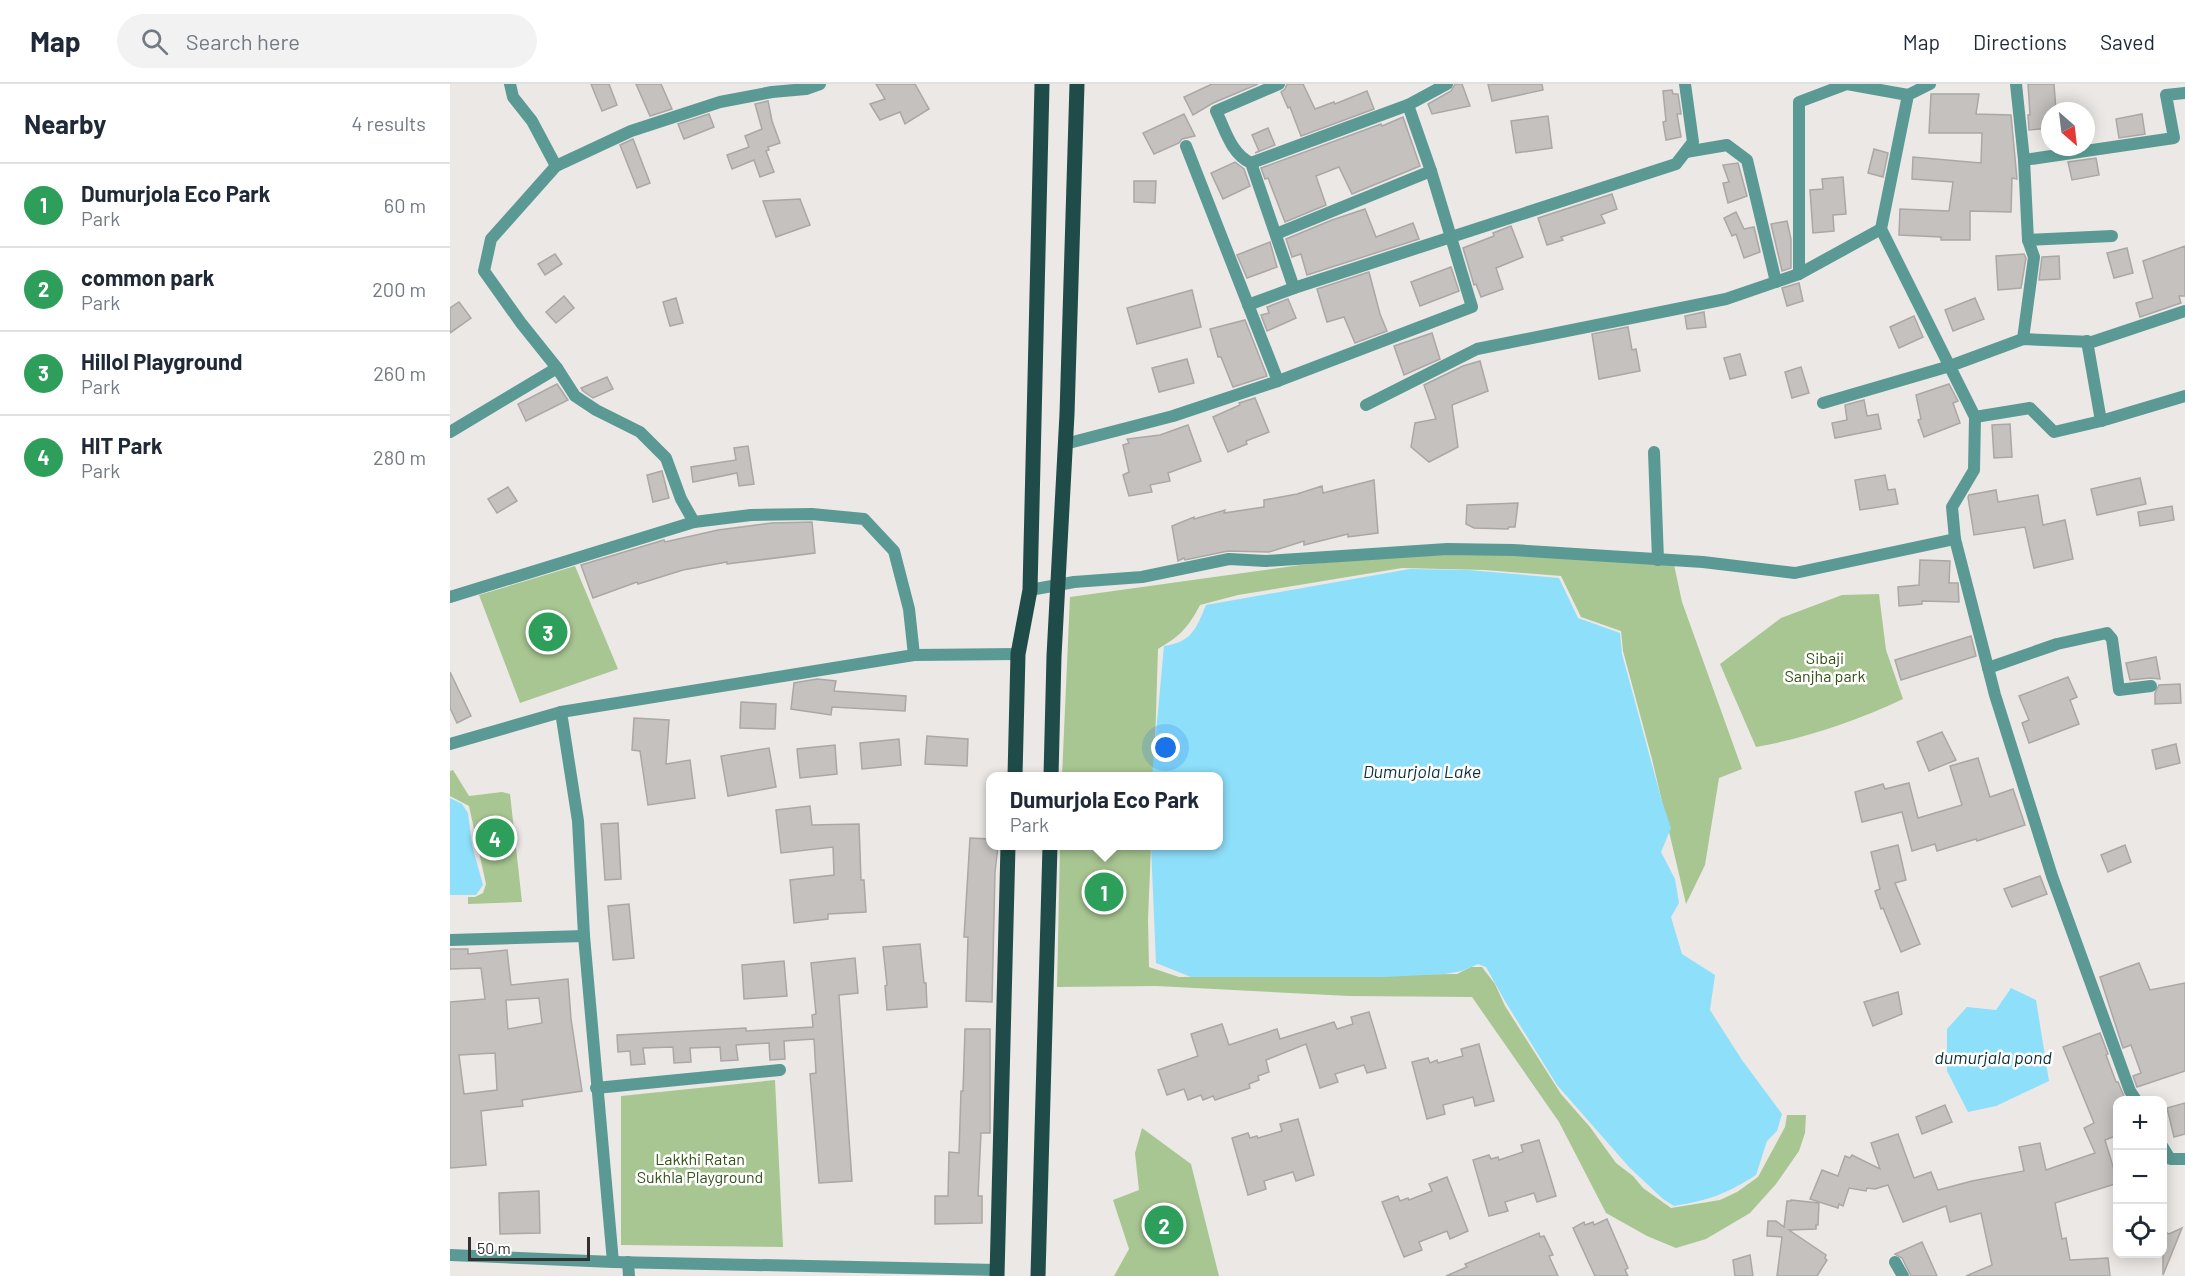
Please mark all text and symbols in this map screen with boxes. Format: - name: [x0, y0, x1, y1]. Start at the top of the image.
- search box: [117, 14, 537, 68]
- text: Map: [30, 24, 81, 58]
- icon: search: [138, 25, 171, 58]
- text: Search here: [186, 28, 300, 54]
- text: Map: [1903, 29, 1940, 54]
- text: Directions: [1973, 29, 2067, 54]
- text: Saved: [2100, 29, 2155, 54]
- north arrow: [2041, 102, 2095, 156]
- text: Nearby: [24, 108, 106, 139]
- text: 4 results: [351, 111, 426, 135]
- text: Dumurjola Eco Park: [81, 180, 270, 206]
- text: 1: [40, 193, 47, 217]
- text: 60 m: [384, 193, 426, 217]
- text: Park: [81, 206, 120, 230]
- text: common park: [81, 264, 215, 290]
- text: 2: [38, 277, 49, 301]
- text: 200 m: [372, 277, 426, 301]
- text: Park: [81, 290, 120, 314]
- text: Hillol Playground: [81, 348, 242, 374]
- text: 3: [38, 361, 49, 385]
- text: 260 m: [373, 361, 426, 385]
- text: Park: [81, 374, 120, 398]
- text: HIT Park: [81, 432, 163, 458]
- text: 4: [37, 445, 50, 469]
- text: 280 m: [373, 445, 426, 469]
- text: Park: [81, 458, 120, 482]
- pin: 3: [528, 610, 568, 654]
- park label: Sibaji Sanjha park: [1785, 648, 1865, 685]
- your location: [1151, 733, 1180, 762]
- water label: Dumurjola Lake: [1363, 760, 1481, 782]
- popup: [986, 772, 1223, 850]
- text: Dumurjola Eco Park: [1010, 786, 1199, 812]
- text: Park: [1010, 812, 1049, 836]
- pin: 4: [476, 816, 514, 861]
- pin: 1: [1084, 870, 1124, 914]
- water label: dumurjala pond: [1934, 1046, 2052, 1068]
- map controls: [2113, 1096, 2167, 1258]
- button: +: [2113, 1096, 2167, 1150]
- park label: Lakkhi Ratan Sukhla Playground: [637, 1149, 763, 1186]
- button: −: [2113, 1150, 2167, 1204]
- pin: 2: [1144, 1202, 1184, 1248]
- button: locate: [2113, 1204, 2167, 1258]
- scale bar: [468, 1234, 590, 1262]
- text: 50 m: [477, 1238, 511, 1257]

